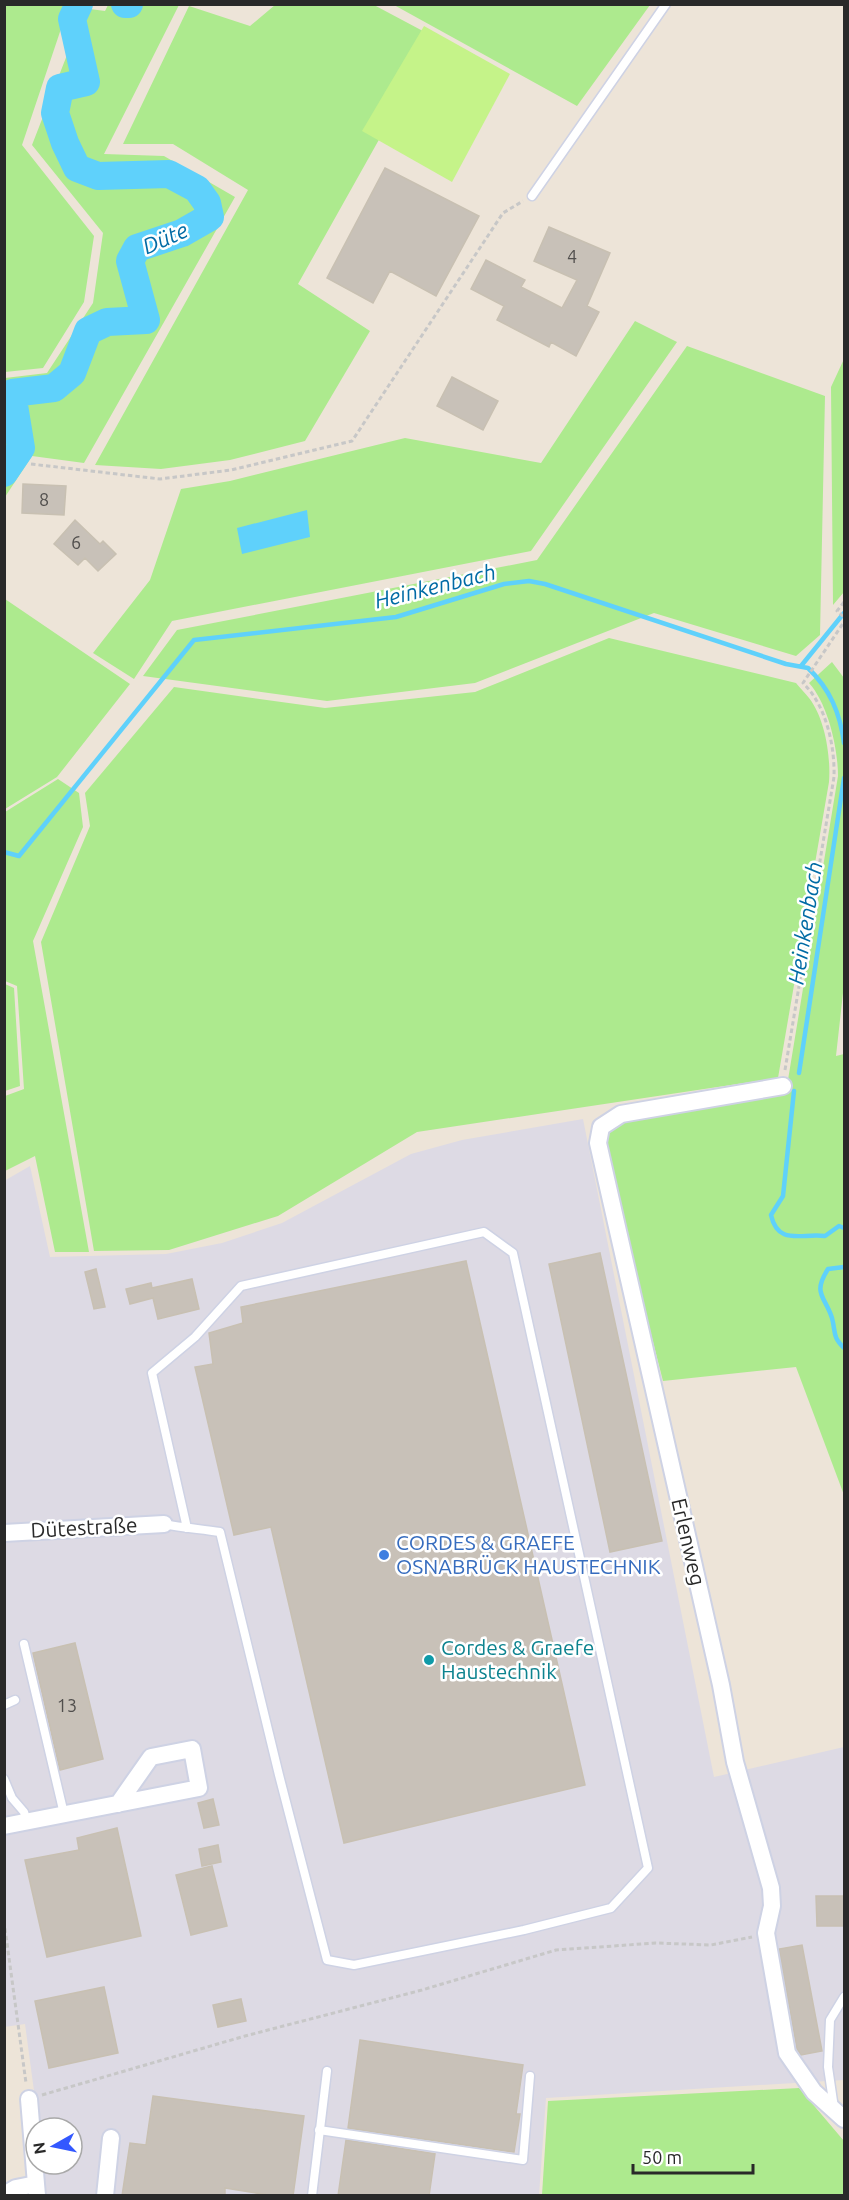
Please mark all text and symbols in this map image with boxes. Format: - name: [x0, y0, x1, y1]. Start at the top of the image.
- water label: Düte: [138, 217, 191, 259]
- house number: 4: [567, 246, 577, 266]
- house number: 8: [39, 489, 49, 509]
- house number: 6: [71, 532, 81, 552]
- water label: Heinkenbach: [372, 558, 498, 613]
- water label: Heinkenbach: [782, 860, 827, 986]
- street label: Erlenweg: [667, 1496, 711, 1588]
- street label: Dütestraße: [30, 1512, 138, 1542]
- place label: CORDES & GRAEFE OSNABRÜCK HAUSTECHNIK: [396, 1530, 661, 1578]
- marker: CORDES & GRAEFE OSNABRÜCK HAUSTECHNIK: [377, 1548, 391, 1562]
- place label: Cordes & Graefe Haustechnik: [441, 1635, 594, 1683]
- marker: Cordes & Graefe Haustechnik: [422, 1653, 436, 1667]
- house number: 13: [57, 1695, 77, 1715]
- north arrow: [24, 2116, 84, 2176]
- scale bar: [633, 2137, 753, 2175]
- text: N: [29, 2141, 49, 2156]
- text: 50 m: [642, 2147, 682, 2167]

